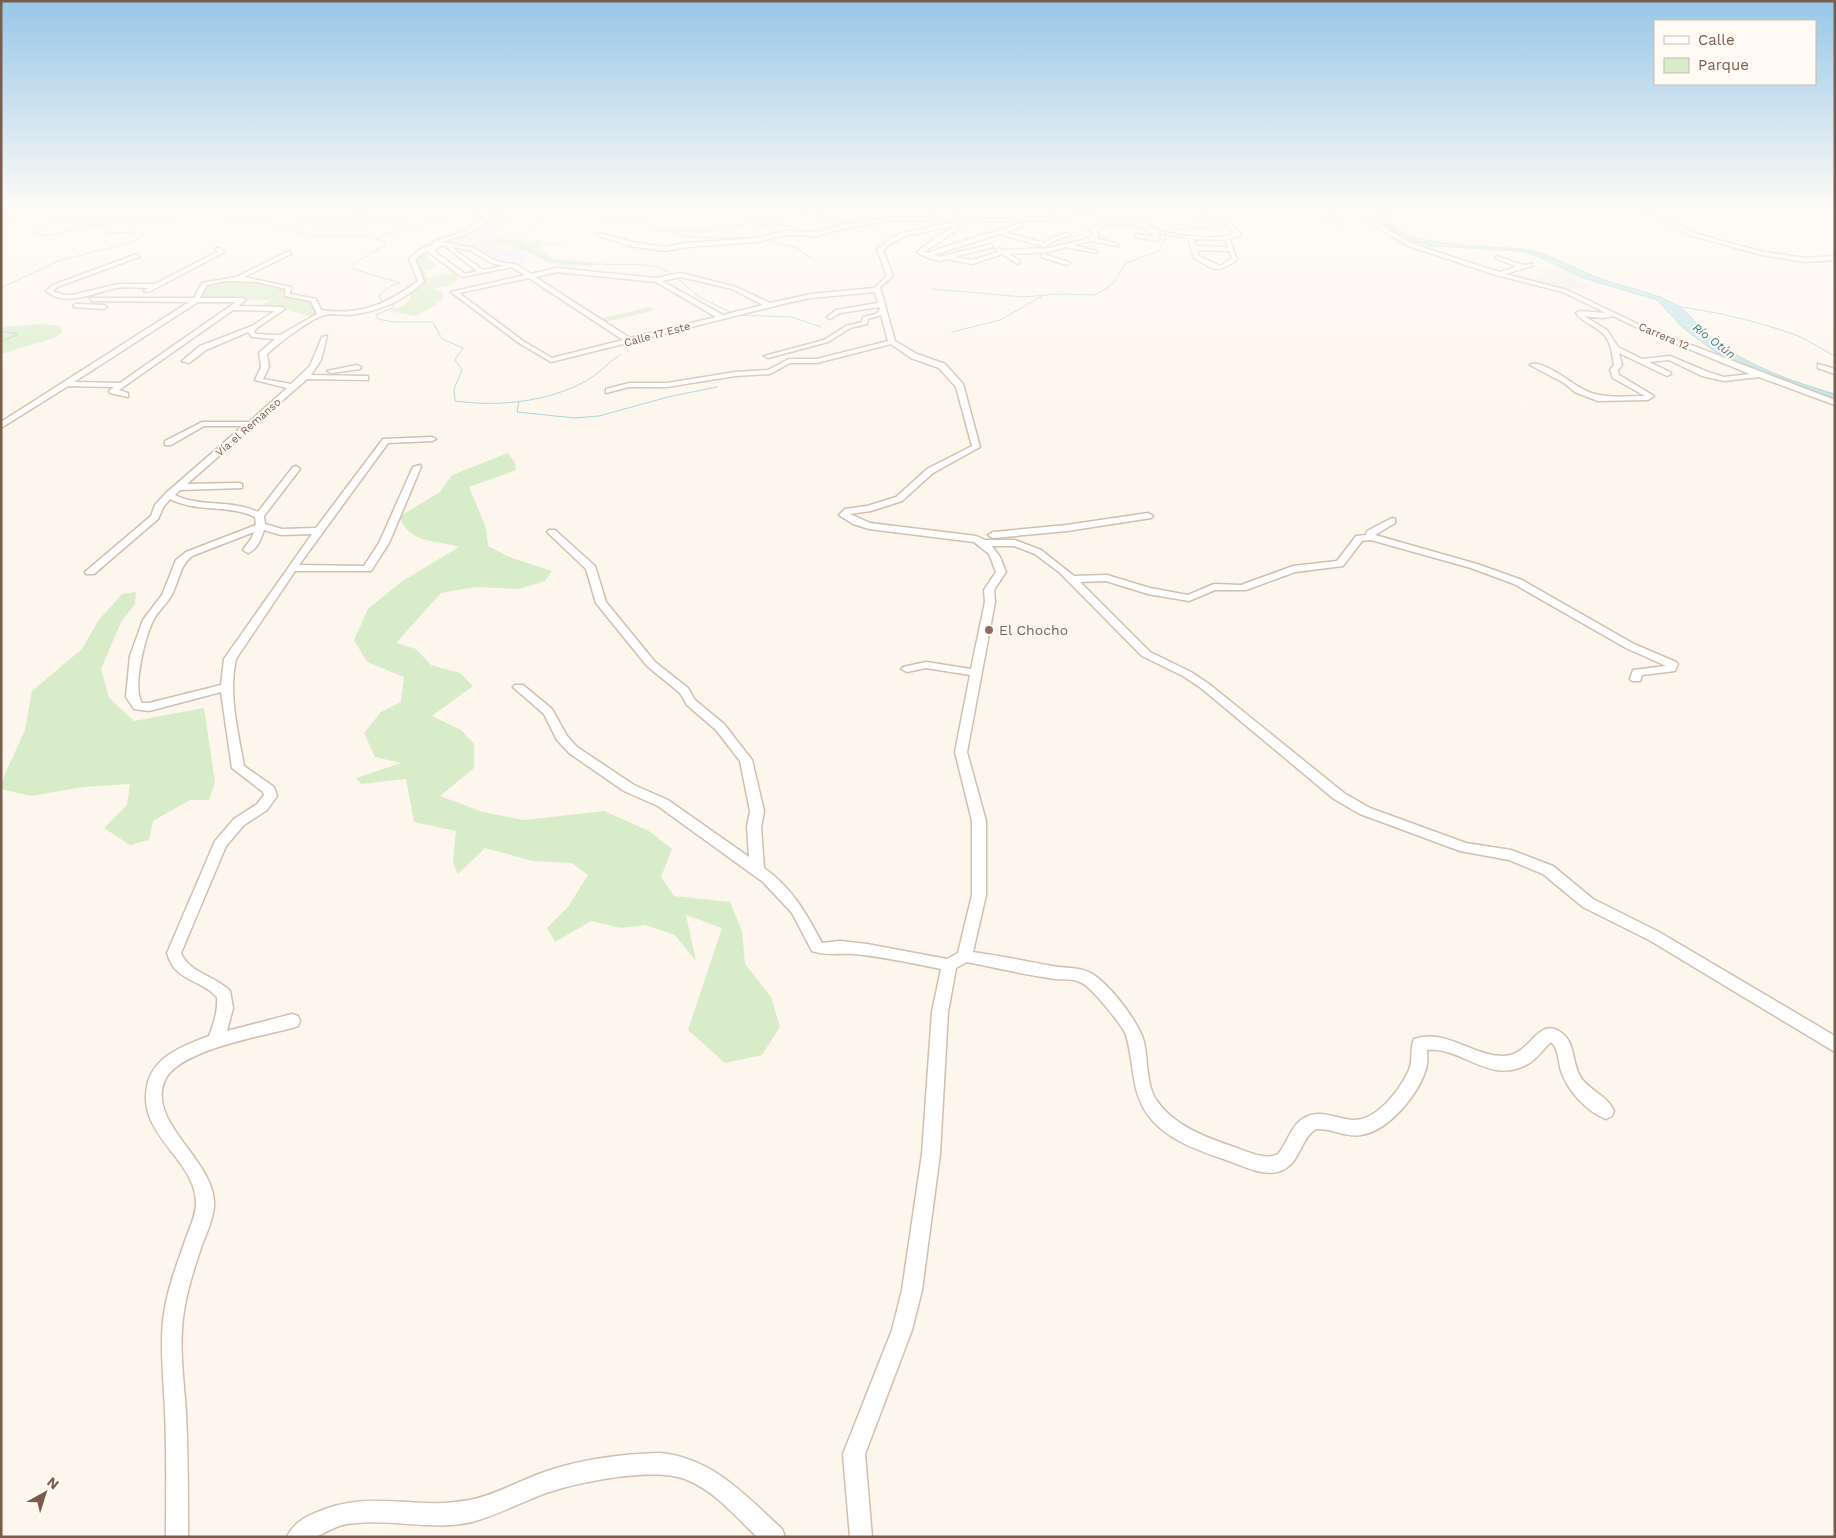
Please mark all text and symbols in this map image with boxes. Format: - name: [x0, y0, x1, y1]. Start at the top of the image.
- legend: [1654, 20, 1816, 85]
- text: Calle: [1698, 31, 1735, 49]
- text: Parque: [1698, 56, 1749, 74]
- street label: Calle 17 Este: [623, 319, 692, 350]
- street label: Carrera 12: [1637, 320, 1691, 353]
- water label: Río Otún: [1690, 320, 1738, 362]
- street label: Vía el Remanso: [213, 395, 284, 459]
- place label: El Chocho: [999, 622, 1068, 638]
- marker: El Chocho: [983, 624, 995, 636]
- north arrow: [20, 1468, 70, 1518]
- text: N: [44, 1473, 62, 1492]

